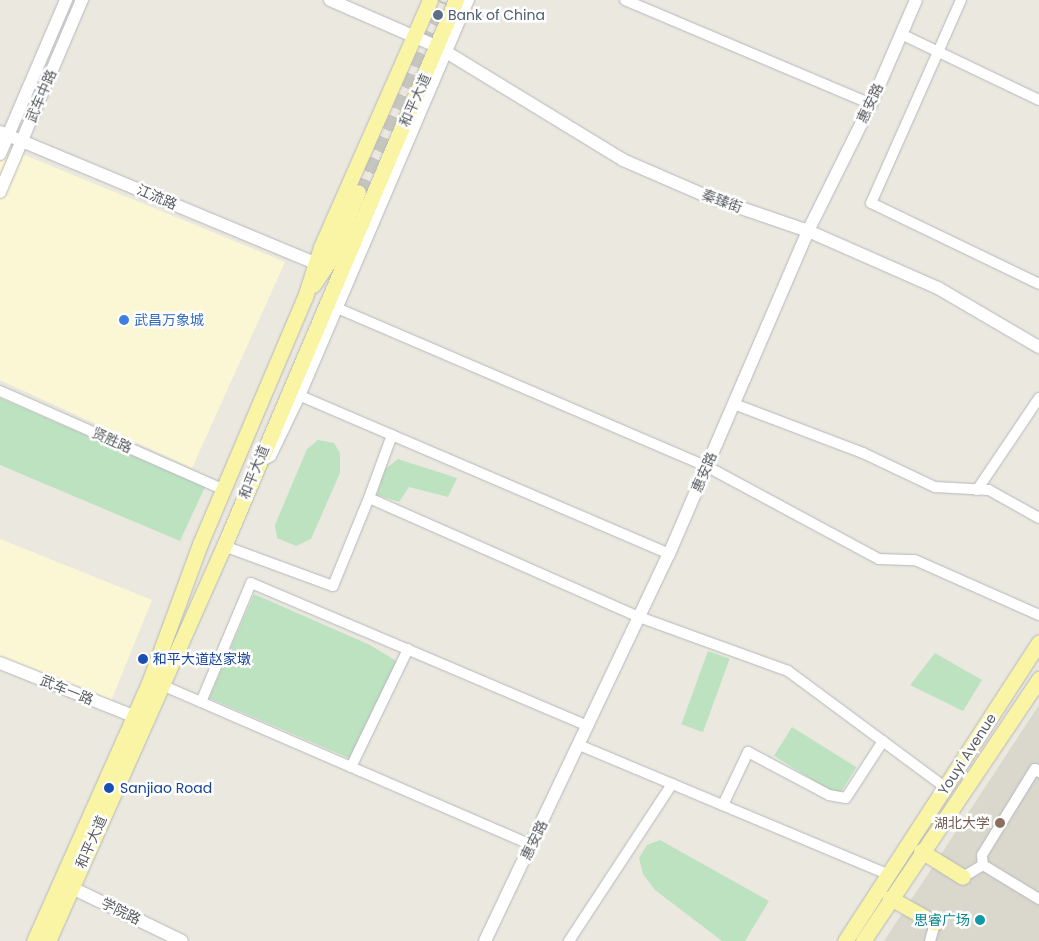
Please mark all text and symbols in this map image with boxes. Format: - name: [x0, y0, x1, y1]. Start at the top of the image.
- place label: Bank of China: [448, 7, 545, 23]
- marker: Bank of China: [432, 9, 444, 21]
- street label: 武车中路: [22, 67, 60, 125]
- street label: 和平大道: [396, 71, 434, 129]
- street label: 惠安路: [854, 80, 886, 126]
- street label: 江流路: [134, 181, 180, 213]
- street label: 秦臻街: [699, 186, 745, 216]
- place label: 武昌万象城: [134, 312, 204, 328]
- marker: 武昌万象城: [118, 314, 130, 326]
- street label: 贤胜路: [89, 424, 135, 456]
- street label: 和平大道: [236, 443, 272, 501]
- street label: 惠安路: [688, 449, 720, 495]
- place label: 和平大道赵家墩: [153, 651, 251, 667]
- marker: 和平大道赵家墩: [137, 653, 149, 665]
- street label: 武车一路: [38, 672, 96, 708]
- street label: Youyi Avenue: [934, 710, 1000, 798]
- place label: Sanjiao Road: [120, 780, 212, 796]
- marker: Sanjiao Road: [102, 781, 116, 795]
- street label: 和平大道: [72, 813, 110, 871]
- place label: 湖北大学: [934, 815, 990, 831]
- street label: 惠安路: [517, 817, 551, 863]
- marker: 湖北大学: [994, 817, 1006, 829]
- street label: 学院路: [98, 894, 144, 928]
- place label: 思睿广场: [914, 912, 970, 928]
- marker: 思睿广场: [974, 914, 986, 926]

